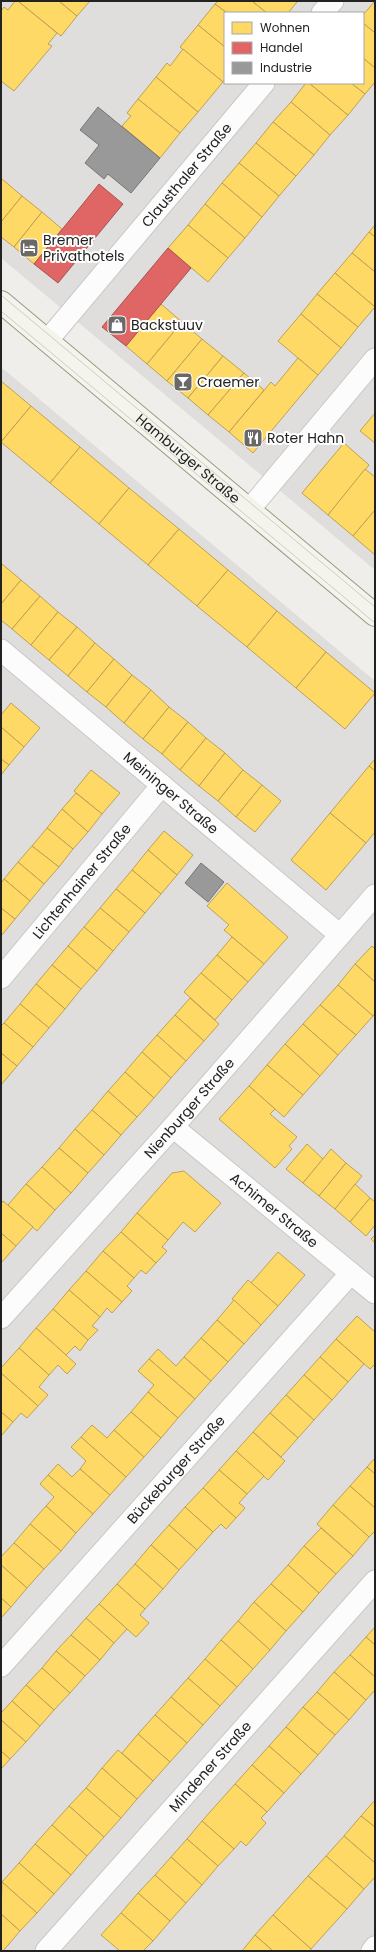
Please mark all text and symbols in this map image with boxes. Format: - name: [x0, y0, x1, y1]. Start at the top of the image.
- legend: [224, 12, 364, 84]
- text: Wohnen: [260, 19, 310, 36]
- text: Handel: [260, 39, 303, 56]
- text: Industrie: [260, 59, 312, 76]
- street label: Clausthaler Straße: [137, 118, 237, 231]
- place label: Bremer Privathotels: [43, 230, 125, 266]
- hotel icon: Bremer Privathotels: [18, 237, 40, 259]
- shop icon: Backstuuv: [106, 314, 128, 336]
- place label: Backstuuv: [131, 315, 203, 335]
- bar icon: Craemer: [172, 371, 194, 393]
- place label: Craemer: [197, 372, 260, 392]
- street label: Hamburger Straße: [132, 409, 245, 508]
- restaurant icon: Roter Hahn: [242, 427, 264, 449]
- place label: Roter Hahn: [267, 428, 344, 448]
- street label: Meininger Straße: [119, 747, 223, 839]
- street label: Lichtenhainer Straße: [28, 819, 136, 943]
- street label: Nienburger Straße: [139, 1053, 239, 1163]
- street label: Achimer Straße: [226, 1168, 323, 1253]
- street label: Bückeburger Straße: [122, 1411, 230, 1528]
- street label: Mindener Straße: [164, 1716, 256, 1816]

